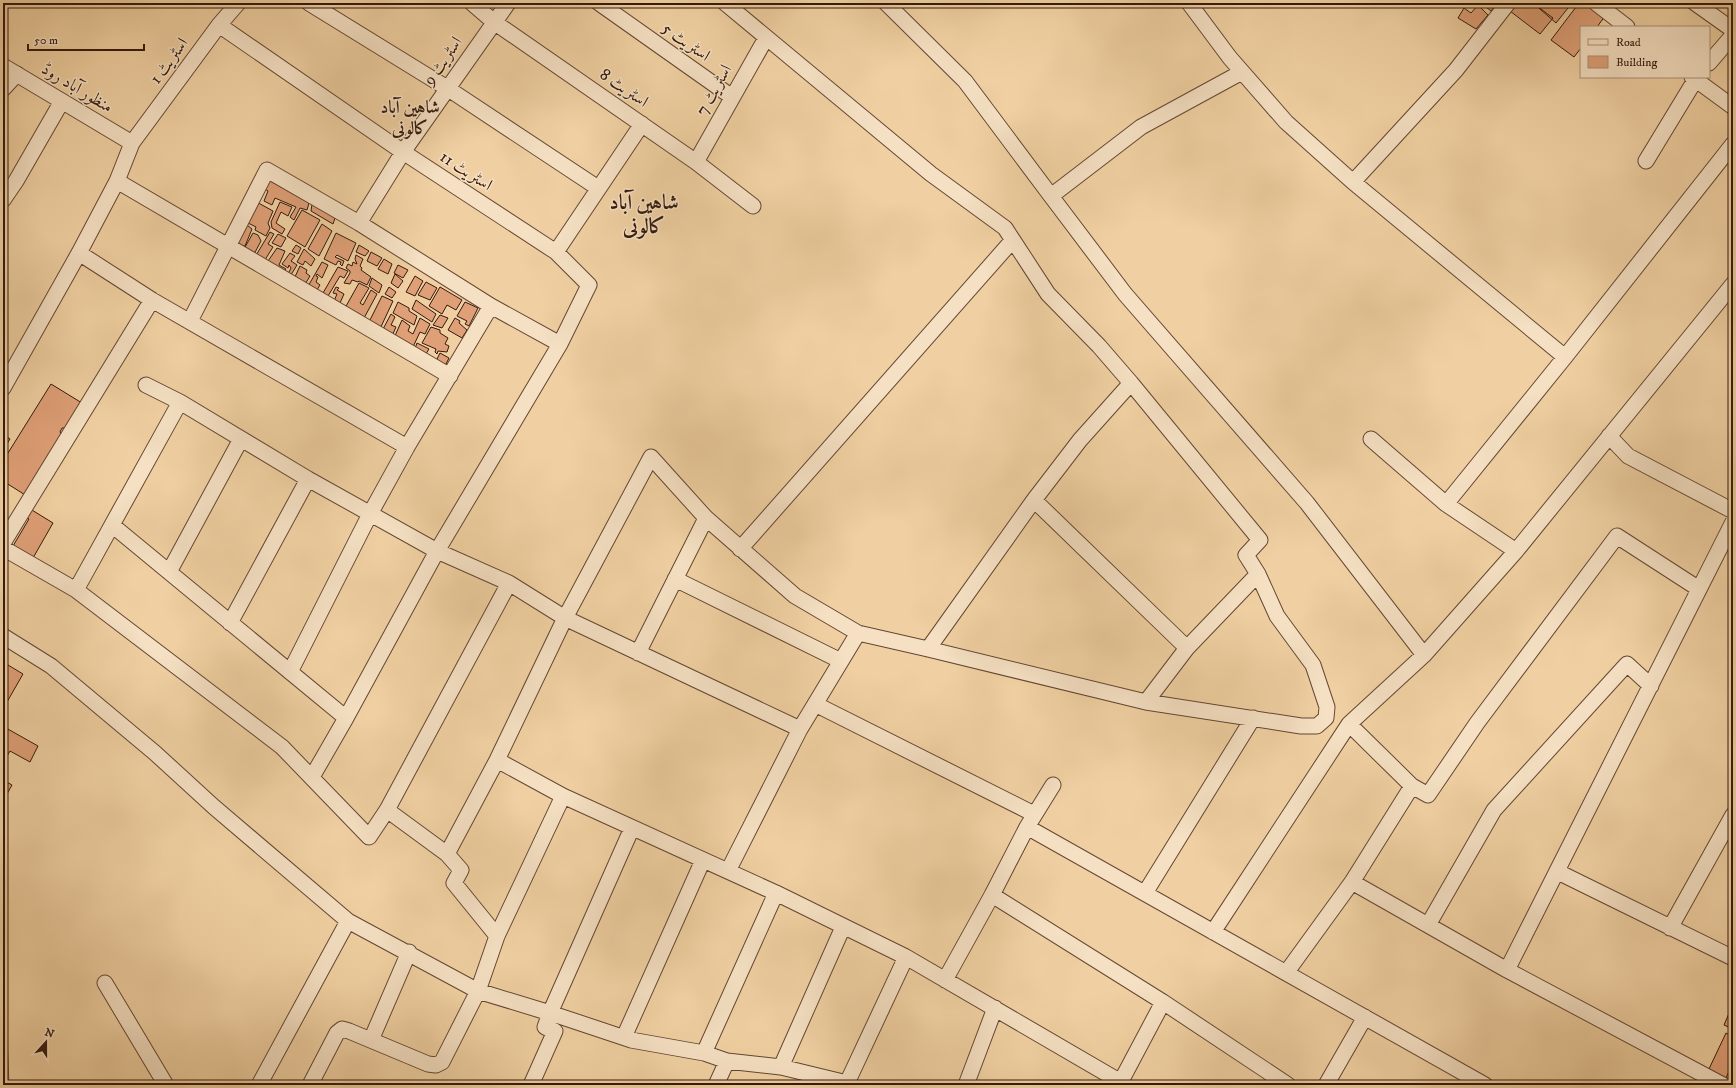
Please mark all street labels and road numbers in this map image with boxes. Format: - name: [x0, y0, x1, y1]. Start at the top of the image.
- street label: اسٹریٹ 5: [657, 17, 715, 67]
- street label: اسٹریٹ 9: [418, 32, 468, 90]
- street label: اسٹریٹ 1: [145, 33, 193, 89]
- street label: منظور آباد روڈ: [37, 58, 117, 118]
- street label: اسٹریٹ 7: [691, 60, 737, 119]
- street label: اسٹریٹ 8: [595, 63, 653, 113]
- street label: اسٹریٹ 11: [436, 146, 497, 196]

